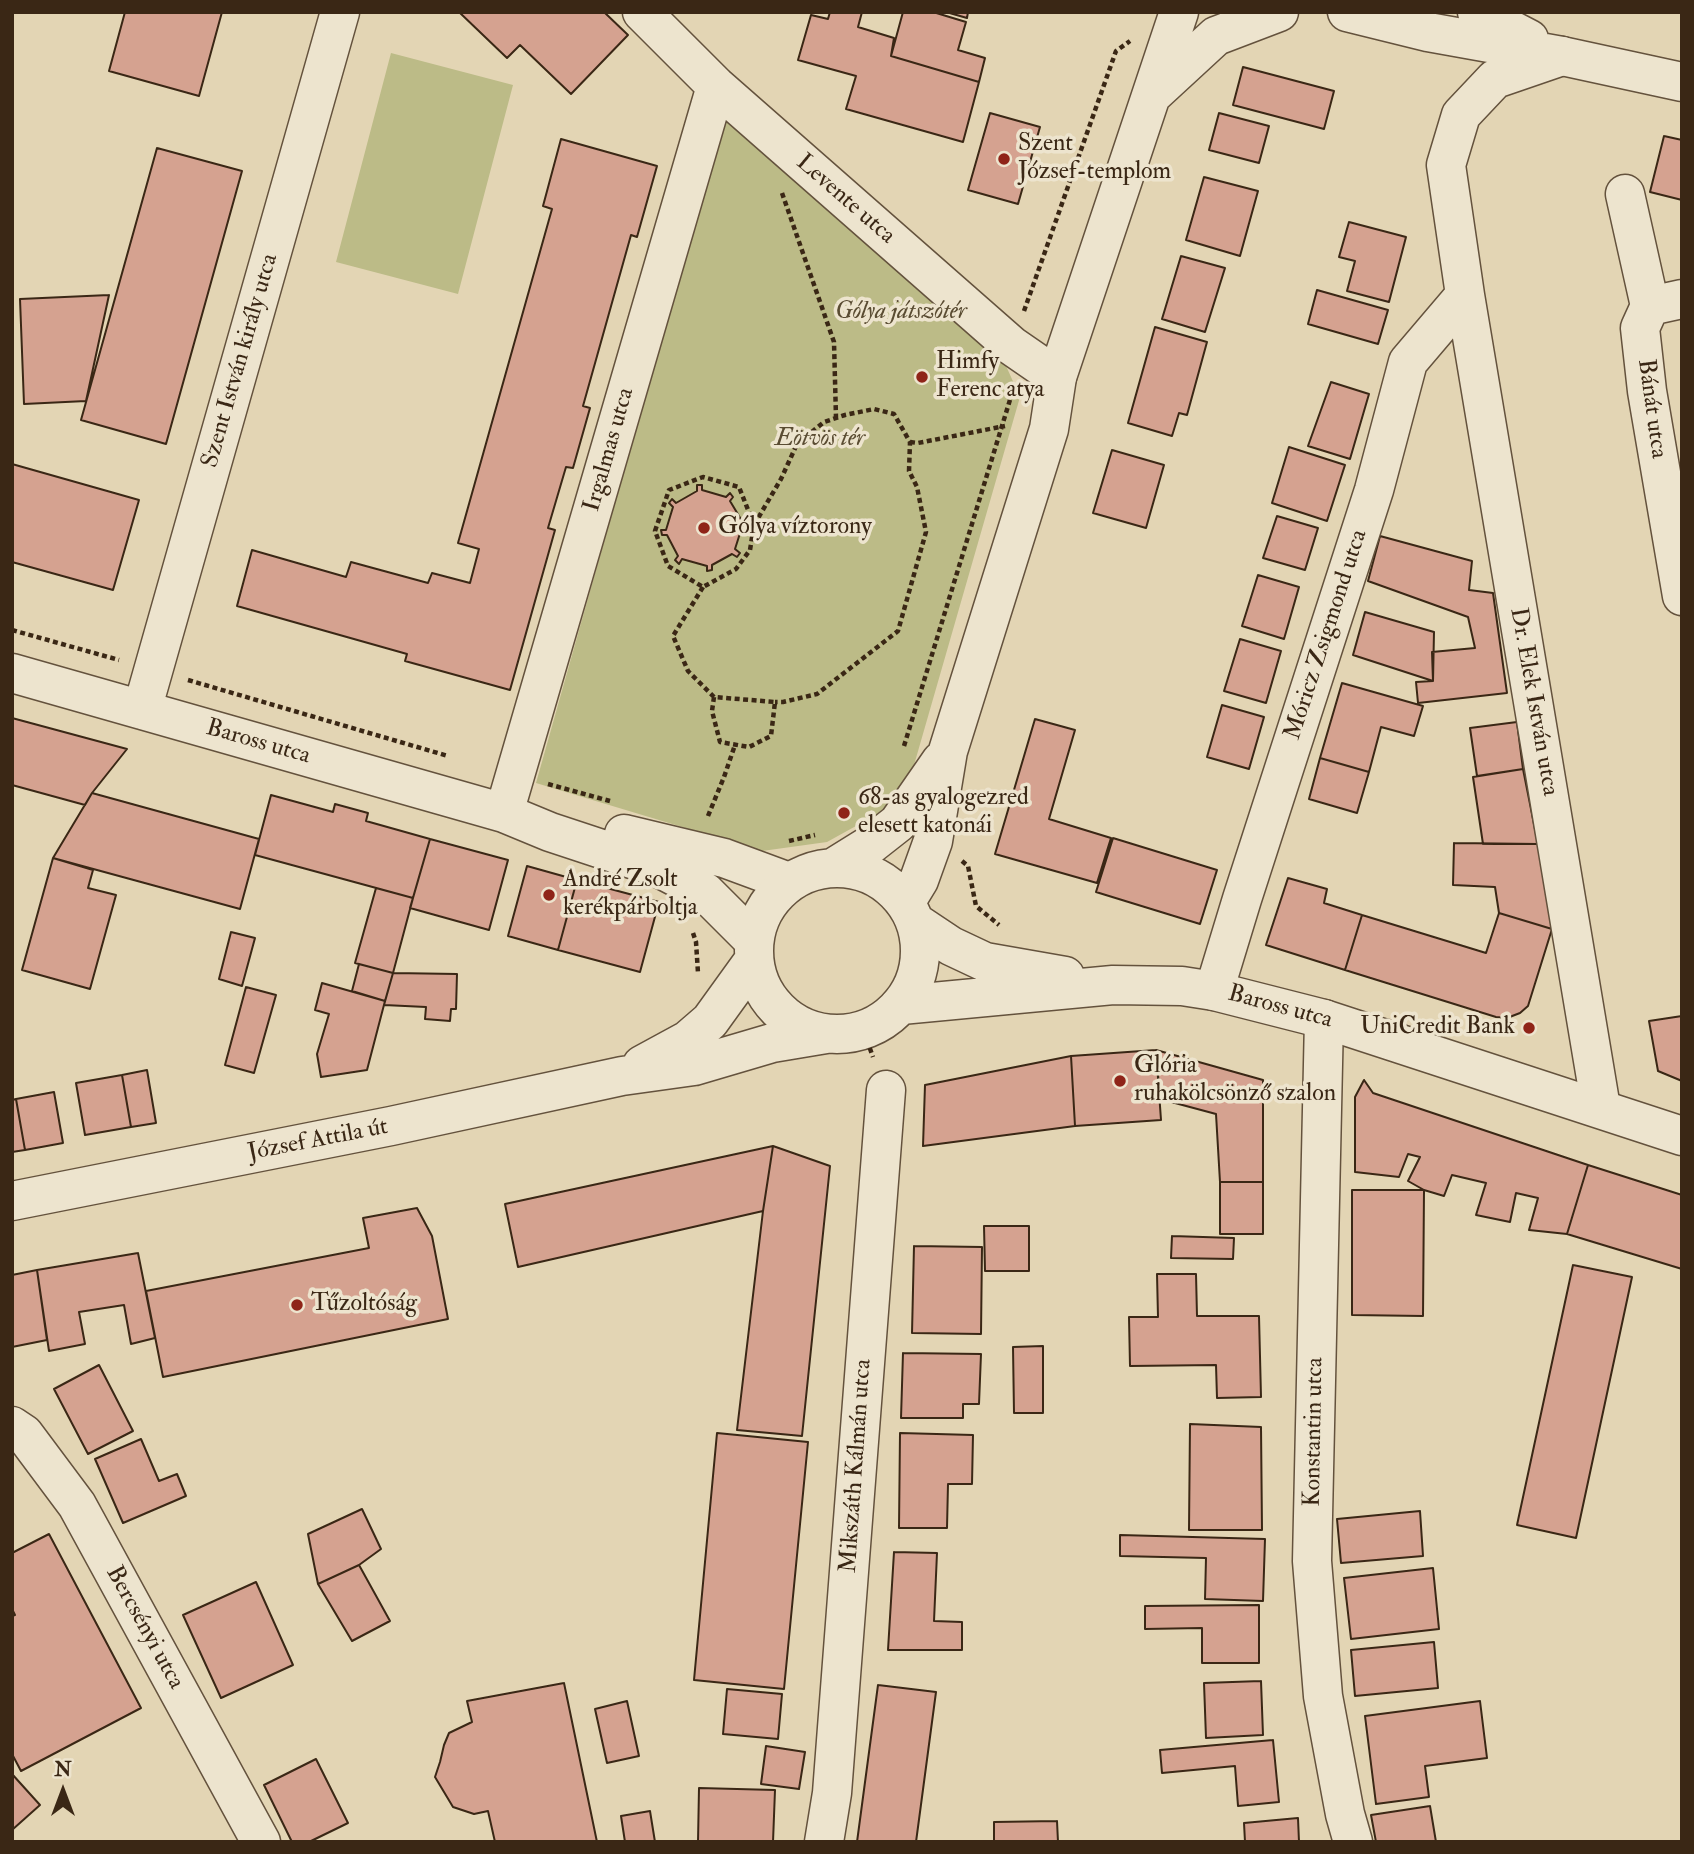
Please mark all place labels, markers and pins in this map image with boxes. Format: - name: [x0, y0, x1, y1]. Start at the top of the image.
- place label: Szent József-templom: [1018, 131, 1171, 187]
- marker: Szent József-templom: [996, 151, 1012, 167]
- place label: Himfy Ferenc atya: [936, 349, 1044, 405]
- marker: Himfy Ferenc atya: [914, 369, 930, 385]
- place label: Gólya víztorony: [718, 514, 872, 542]
- marker: Gólya víztorony: [696, 520, 712, 536]
- place label: 68-as gyalogezred elesett katonái: [858, 785, 1029, 841]
- marker: 68-as gyalogezred elesett katonái: [836, 805, 852, 821]
- place label: André Zsolt kerékpárboltja: [563, 867, 698, 923]
- marker: André Zsolt kerékpárboltja: [541, 887, 557, 903]
- place label: UniCredit Bank: [1360, 1014, 1515, 1042]
- marker: UniCredit Bank: [1521, 1020, 1537, 1036]
- place label: Glória ruhakölcsönző szalon: [1134, 1053, 1336, 1109]
- marker: Glória ruhakölcsönző szalon: [1112, 1073, 1128, 1089]
- place label: Tűzoltóság: [311, 1291, 417, 1319]
- marker: Tűzoltóság: [289, 1297, 305, 1313]

